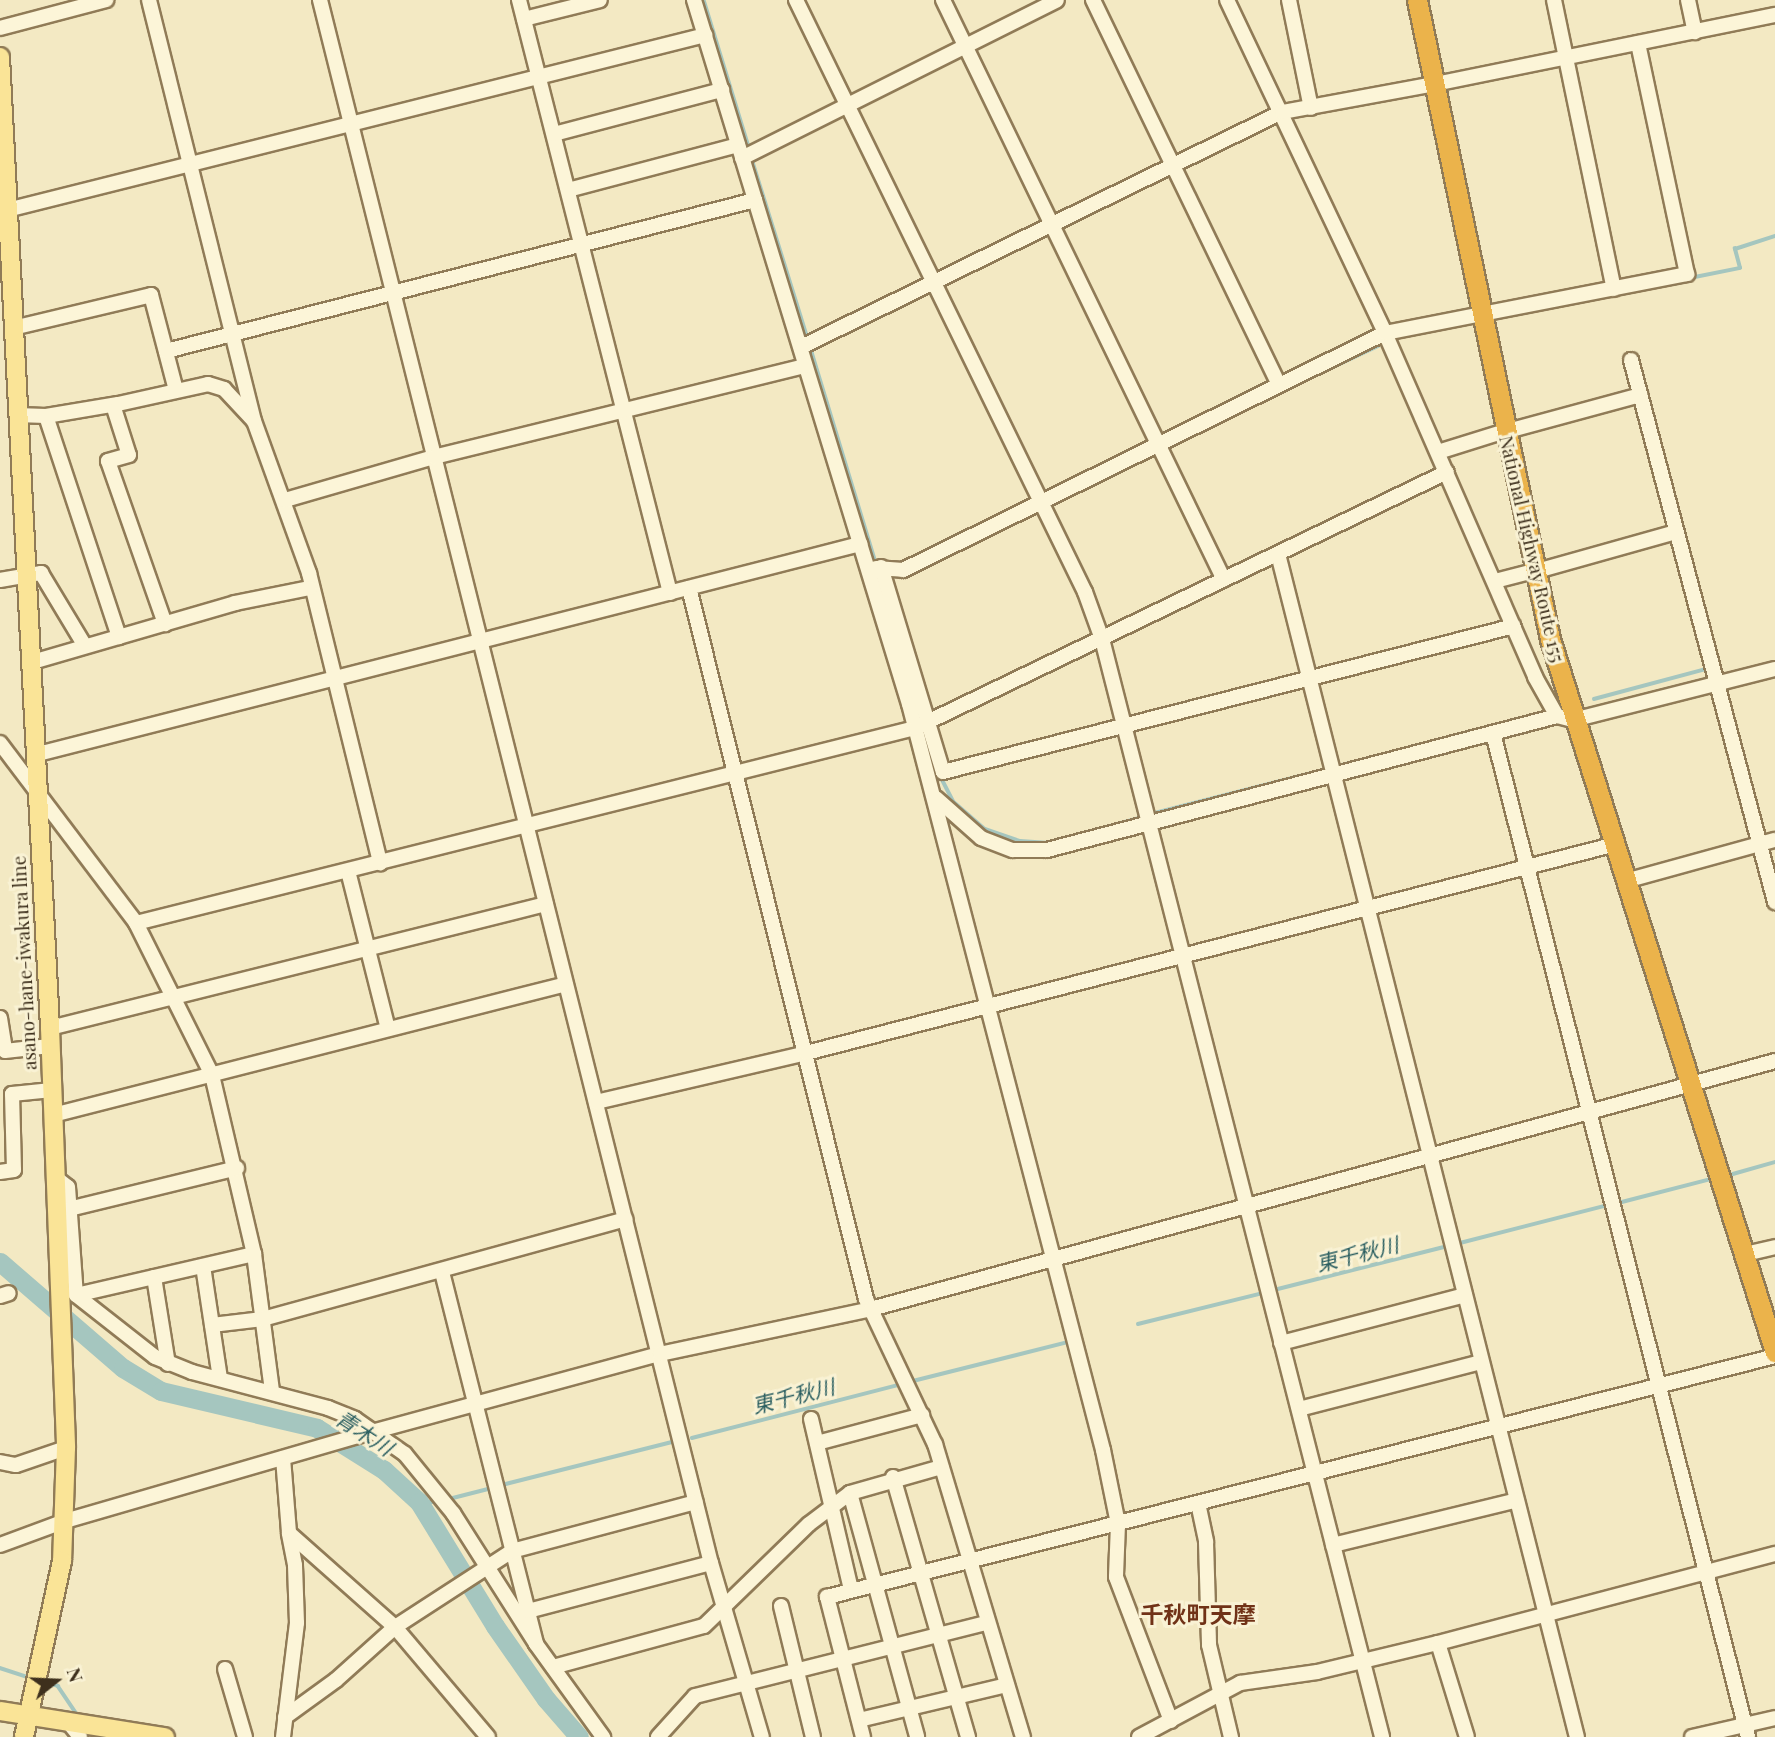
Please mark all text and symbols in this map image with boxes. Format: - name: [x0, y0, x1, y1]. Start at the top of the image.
- street label: National Highway Route 155: [1495, 433, 1569, 665]
- street label: asano-hane-iwakura line: [7, 855, 41, 1071]
- water label: 東千秋川: [1313, 1231, 1401, 1275]
- water label: 東千秋川: [749, 1373, 837, 1417]
- water label: 青木川: [332, 1404, 398, 1460]
- district label: 千秋町天摩: [1141, 1600, 1255, 1628]
- north arrow: [21, 1646, 91, 1716]
- text: N: [61, 1664, 90, 1685]

